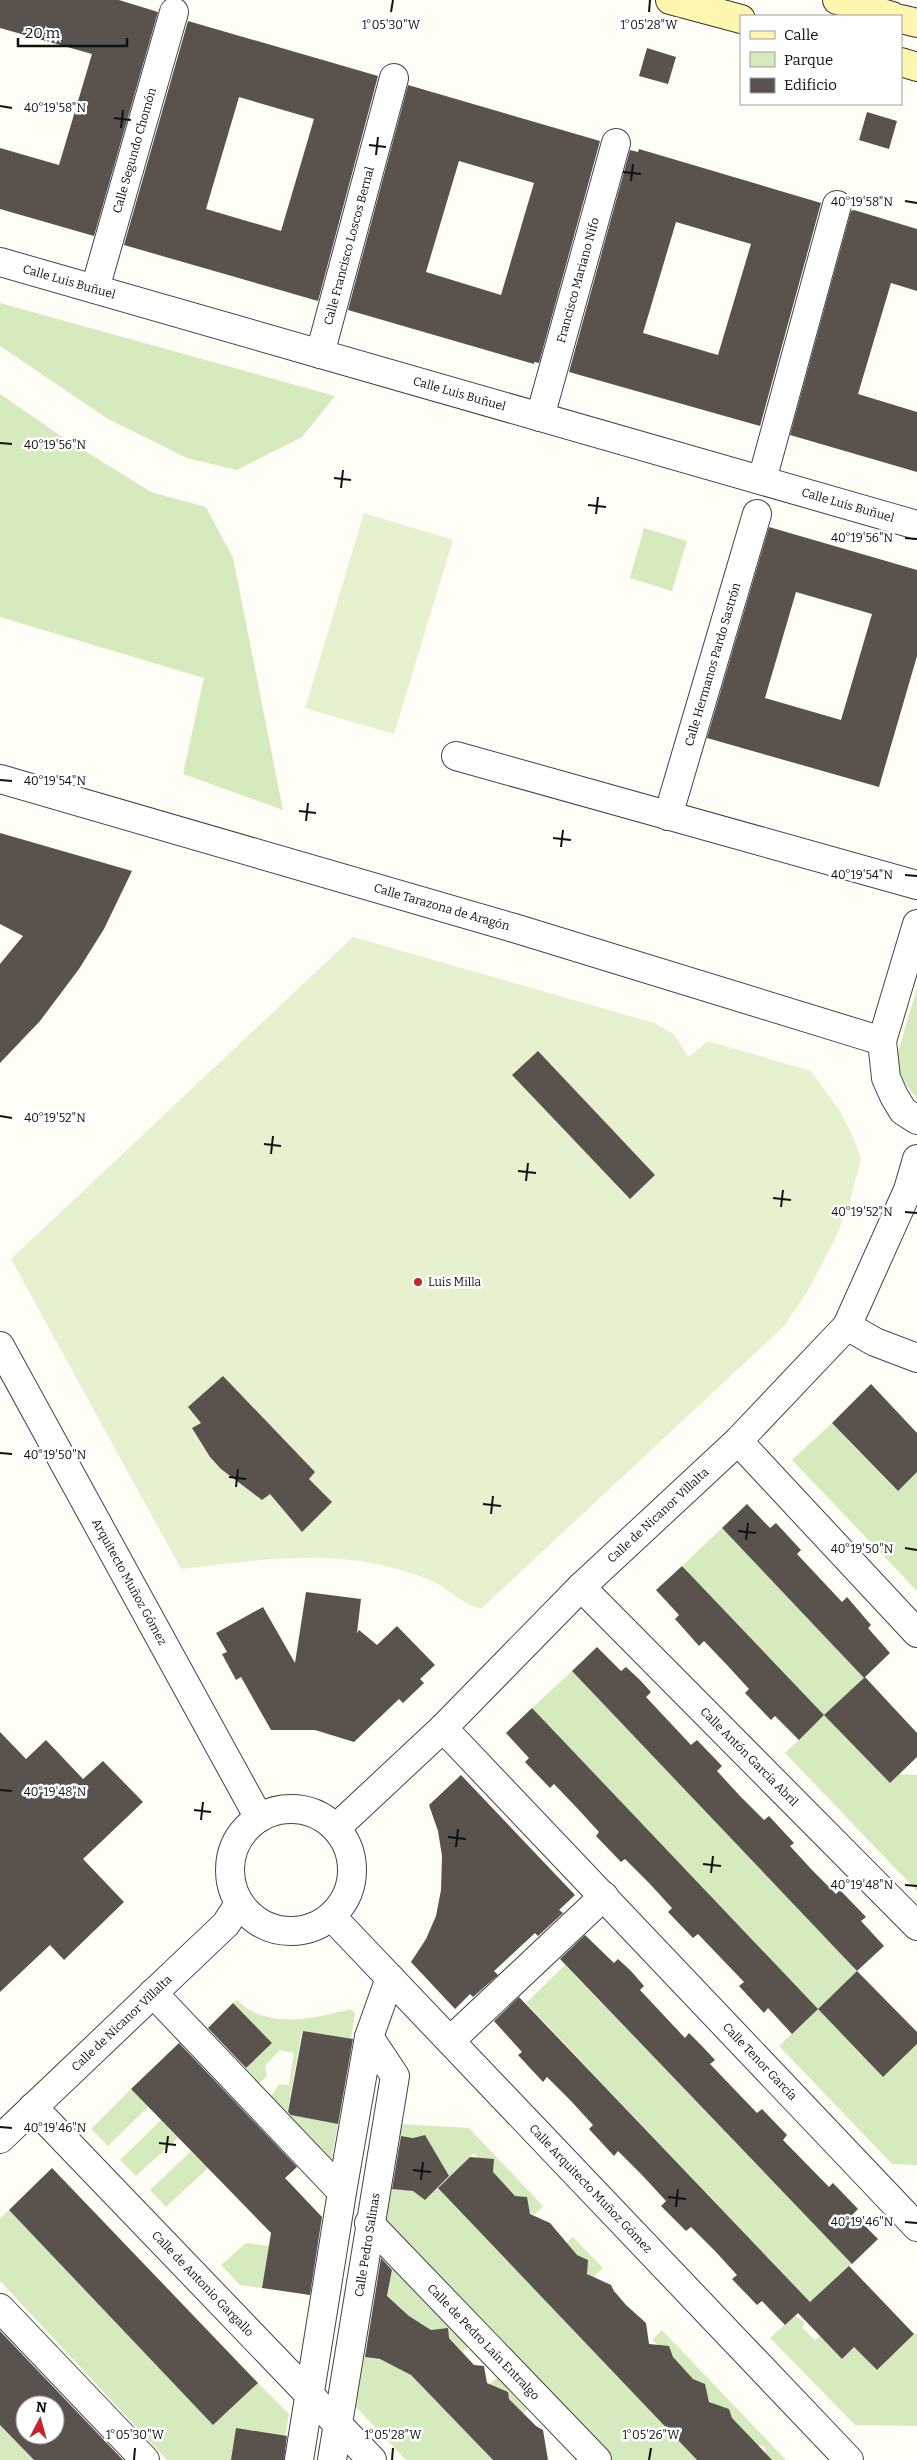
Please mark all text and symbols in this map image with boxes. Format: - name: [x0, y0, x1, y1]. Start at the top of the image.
- scale bar: [18, 15, 126, 47]
- legend: [740, 15, 902, 105]
- text: 1°05'30"W: [362, 18, 421, 32]
- text: 1°05'28"W: [621, 18, 678, 32]
- text: 20 m: [25, 24, 61, 42]
- text: Calle: [784, 26, 818, 44]
- text: Parque: [784, 51, 833, 69]
- text: Edificio: [784, 76, 837, 94]
- street label: Calle Segundo Chomón: [110, 86, 159, 215]
- text: 40°19'58"N: [24, 101, 86, 115]
- street label: Calle Francisco Loscos Bernal: [321, 165, 377, 327]
- text: 40°19'58"N: [831, 195, 893, 209]
- street label: Francisco Mariano Nifo: [554, 216, 602, 344]
- street label: Calle Luis Buñuel: [21, 262, 118, 302]
- street label: Calle Luis Buñuel: [412, 374, 508, 414]
- text: 40°19'56"N: [24, 438, 87, 452]
- street label: Calle Luis Buñuel: [800, 485, 896, 525]
- text: 40°19'56"N: [831, 531, 894, 545]
- street label: Calle Hermanos Pardo Sastrón: [682, 581, 743, 748]
- text: 40°19'54"N: [24, 774, 87, 788]
- text: 40°19'54"N: [831, 868, 894, 882]
- street label: Calle Tarazona de Aragón: [372, 881, 512, 933]
- text: 40°19'52"N: [24, 1111, 86, 1125]
- text: 40°19'52"N: [831, 1205, 893, 1219]
- place label: Luis Milla: [428, 1275, 482, 1289]
- marker: Luis Milla: [412, 1276, 424, 1288]
- text: 40°19'50"N: [24, 1448, 87, 1462]
- street label: Calle de Nicanor Villalta: [605, 1465, 712, 1566]
- street label: Arquitecto Muñoz Gómez: [89, 1516, 170, 1648]
- text: 40°19'50"N: [831, 1542, 894, 1556]
- street label: Calle Antón García Abril: [697, 1705, 801, 1809]
- text: 40°19'48"N: [24, 1785, 87, 1799]
- text: 40°19'48"N: [831, 1878, 894, 1892]
- street label: Calle de Nicanor Villalta: [69, 1972, 175, 2074]
- street label: Calle Tenor García: [720, 2020, 800, 2103]
- text: 40°19'46"N: [24, 2121, 87, 2135]
- street label: Calle Arquitecto Muñoz Gómez: [526, 2121, 655, 2256]
- street label: Calle Pedro Salinas: [352, 2191, 383, 2298]
- text: 40°19'46"N: [831, 2215, 894, 2229]
- street label: Calle de Antonio Gargallo: [149, 2228, 257, 2339]
- street label: Calle de Pedro Laín Entralgo: [424, 2281, 542, 2403]
- north arrow: [15, 2395, 65, 2445]
- text: N: [35, 2399, 48, 2417]
- text: 1°05'30"W: [106, 2428, 165, 2442]
- text: 1°05'28"W: [365, 2428, 422, 2442]
- text: 1°05'26"W: [622, 2428, 680, 2442]

